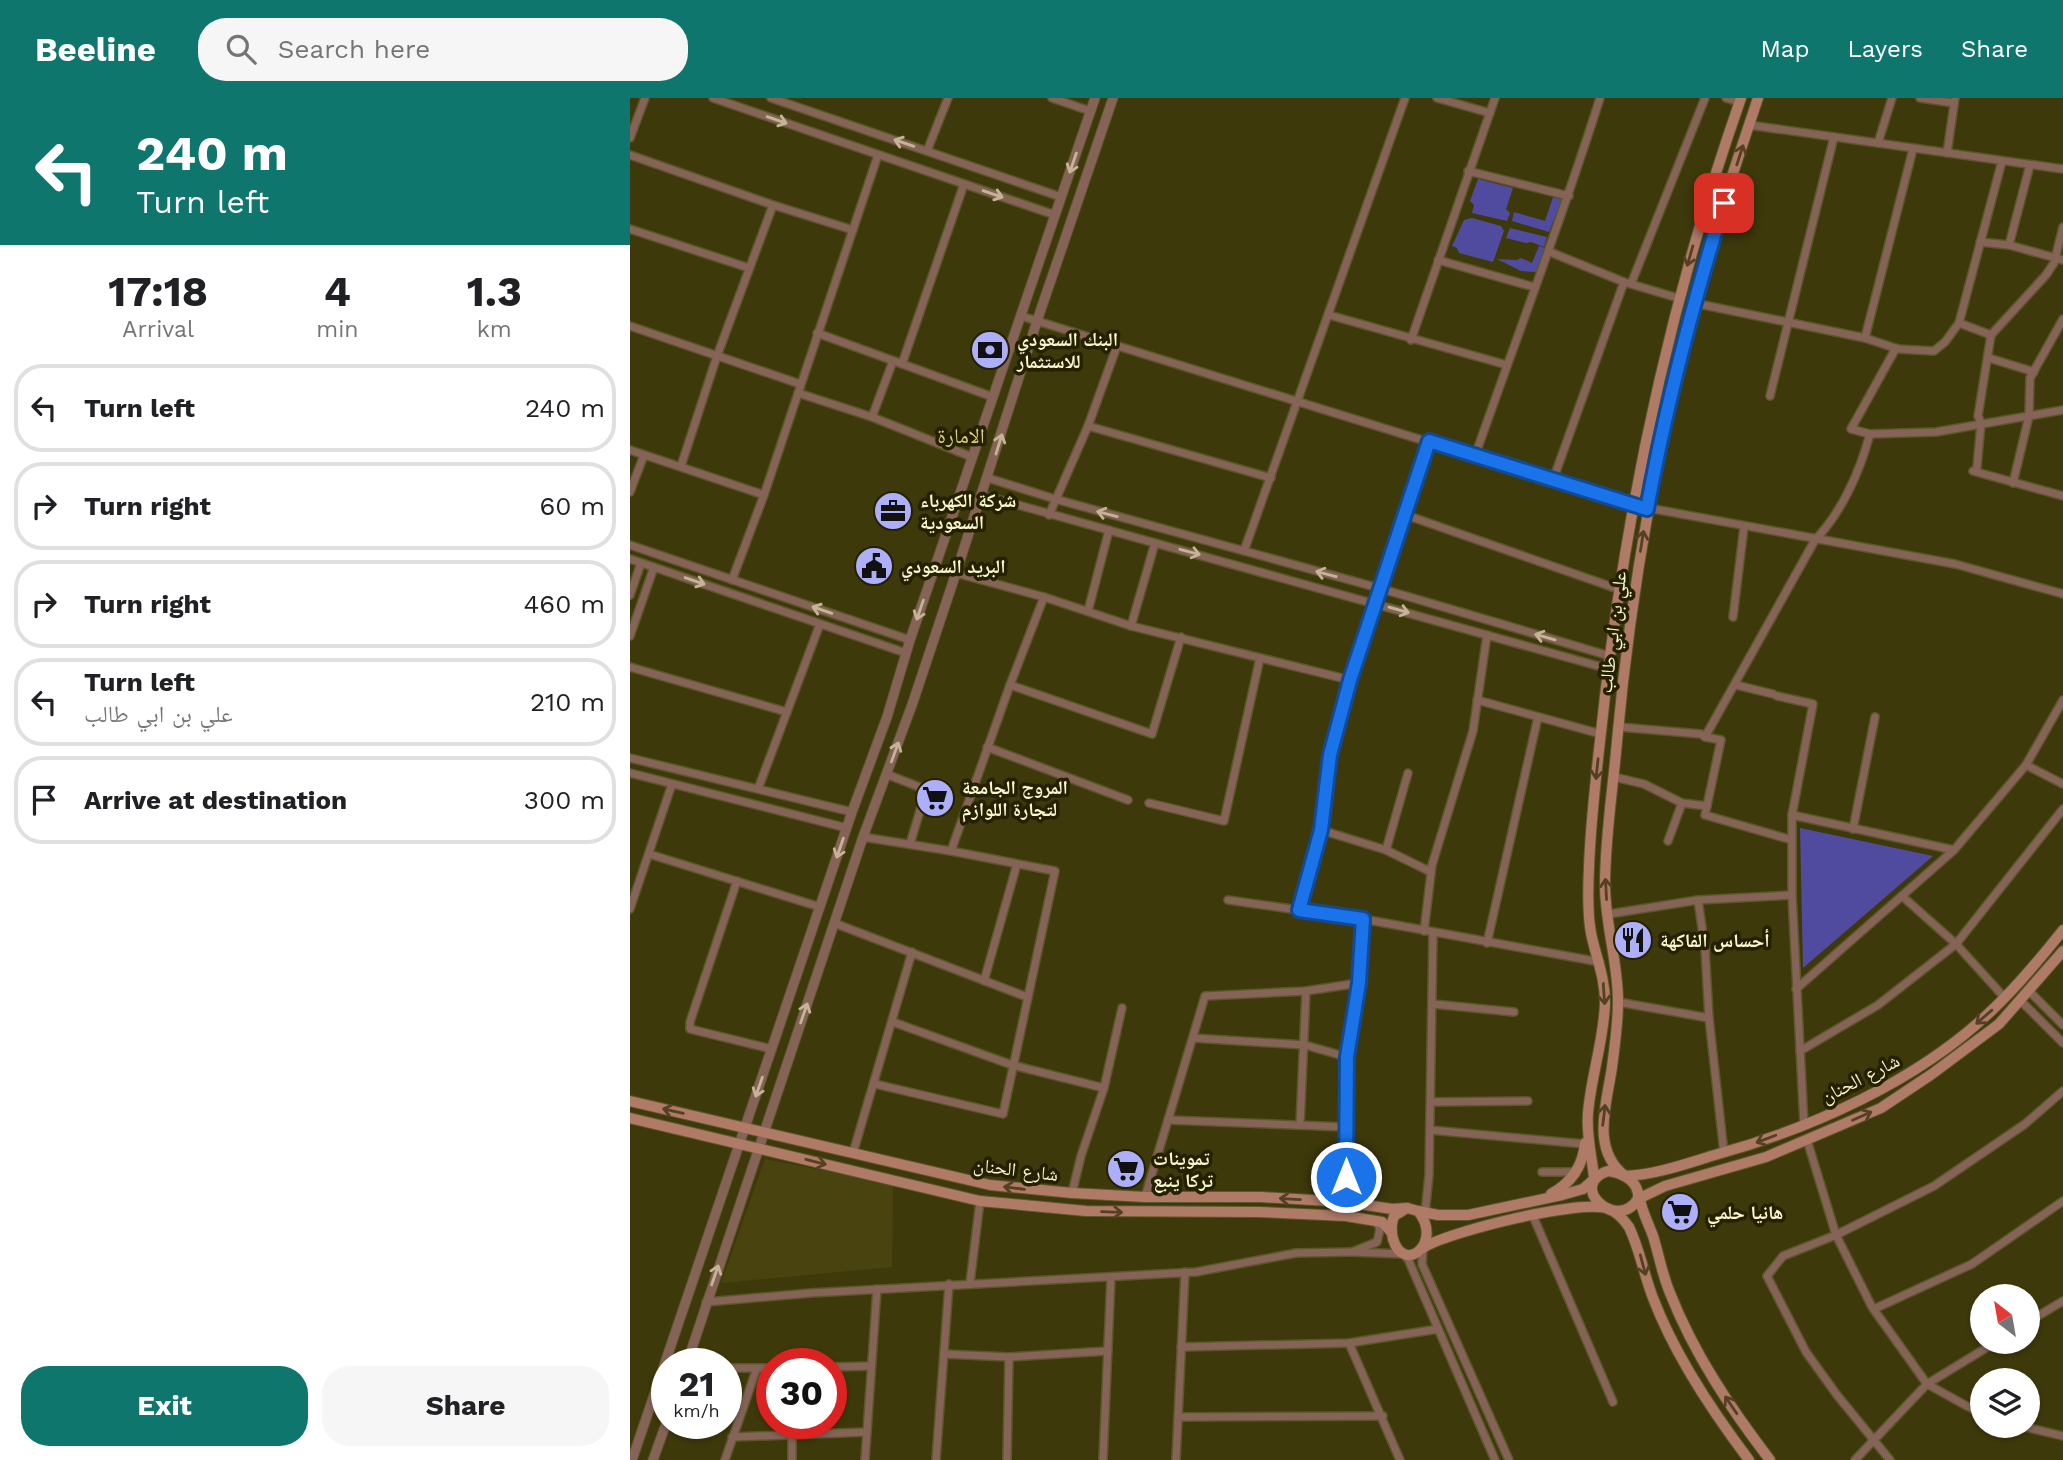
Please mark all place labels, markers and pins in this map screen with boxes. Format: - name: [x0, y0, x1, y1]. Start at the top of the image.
- pin: [1694, 173, 1754, 233]
- place label: البنك السعودي للاستثمار: [1016, 328, 1118, 373]
- bank icon: البنك السعودي للاستثمار: [969, 329, 1011, 371]
- place label: شركة الكهرباء السعودية: [920, 489, 1016, 534]
- office icon: شركة الكهرباء السعودية: [872, 490, 914, 532]
- public building icon: البريد السعودي: [853, 545, 895, 587]
- place label: البريد السعودي: [901, 555, 1006, 582]
- place label: المروج الجامعة لتجارة اللوازم: [962, 776, 1068, 823]
- supermarket icon: المروج الجامعة لتجارة اللوازم: [914, 777, 956, 819]
- restaurant icon: أحساس الفاكهة: [1612, 919, 1654, 961]
- place label: أحساس الفاكهة: [1660, 929, 1770, 952]
- place label: تموينات تركا ينبع: [1153, 1147, 1214, 1193]
- supermarket icon: تموينات تركا ينبع: [1105, 1148, 1147, 1190]
- supermarket icon: هانيا حلمي: [1659, 1191, 1701, 1233]
- place label: هانيا حلمي: [1707, 1201, 1783, 1228]

